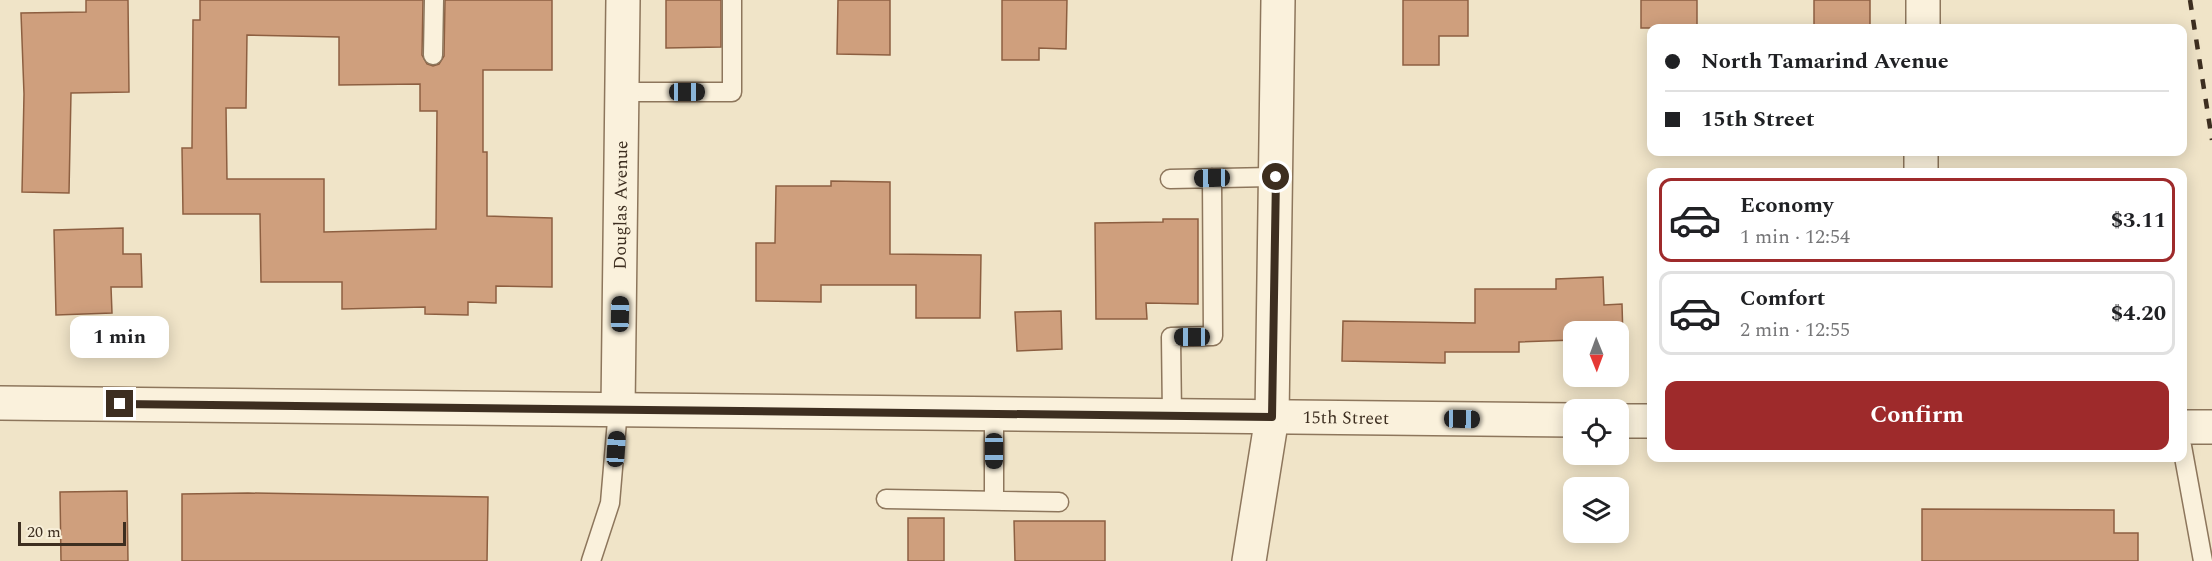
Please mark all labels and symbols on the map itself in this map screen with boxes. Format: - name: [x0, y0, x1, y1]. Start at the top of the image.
- car: [669, 83, 705, 101]
- street label: Douglas Avenue: [606, 140, 635, 270]
- route start: [1262, 163, 1289, 190]
- car: [1194, 169, 1230, 187]
- car: [611, 296, 629, 332]
- callout: 1 min: [70, 317, 170, 359]
- north arrow: [1563, 321, 1629, 387]
- car: [1174, 328, 1210, 346]
- route end: [106, 390, 133, 417]
- street label: 15th Street: [1302, 404, 1389, 432]
- car: [1444, 410, 1480, 428]
- car: [606, 430, 626, 468]
- car: [985, 433, 1003, 469]
- scale bar: [18, 519, 126, 546]

